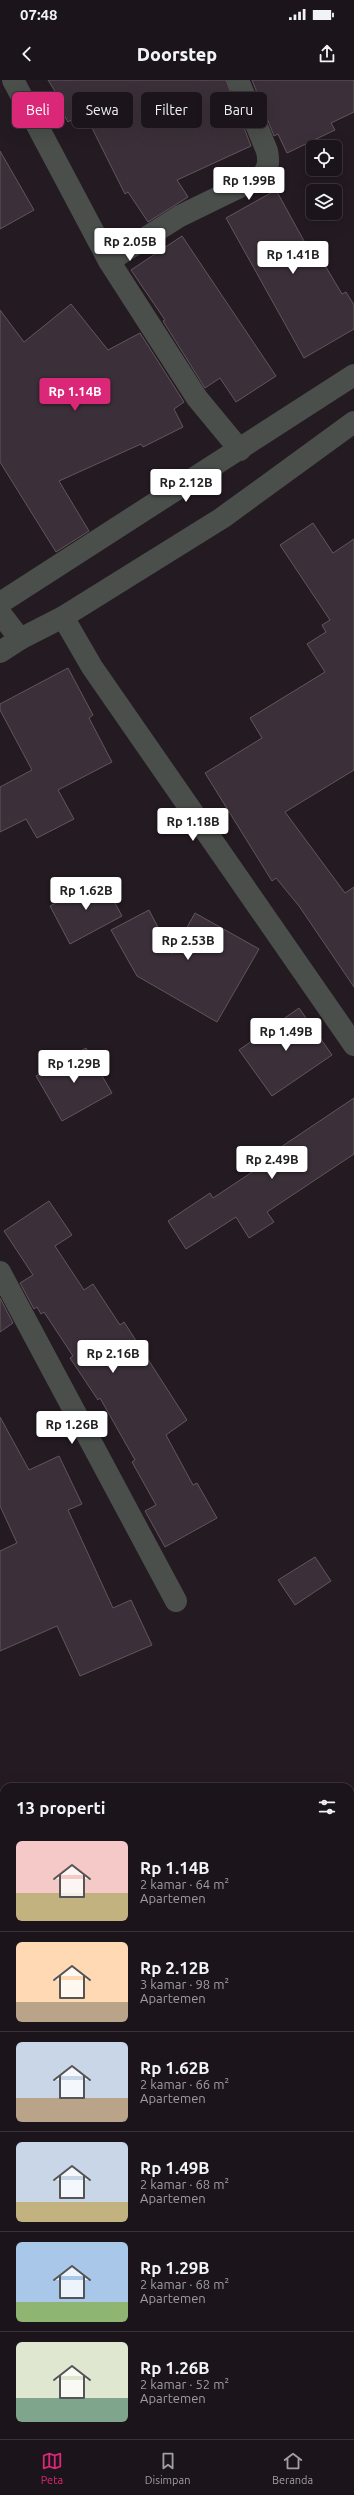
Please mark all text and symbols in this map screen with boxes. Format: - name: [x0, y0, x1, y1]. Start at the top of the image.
- text: 07:48: [20, 6, 58, 23]
- icon: back: [16, 43, 38, 65]
- icon: share: [316, 43, 338, 65]
- text: Doorstep: [137, 44, 217, 64]
- chip: Beli: [12, 92, 64, 128]
- chip: Sewa: [72, 92, 133, 128]
- chip: Filter: [141, 92, 202, 128]
- chip: Baru: [210, 92, 267, 128]
- map controls: [306, 140, 342, 220]
- button: locate: [306, 140, 342, 176]
- pin: Rp 1.99B: [208, 167, 290, 201]
- text: Rp 1.99B: [222, 173, 276, 187]
- button: layers: [306, 184, 342, 220]
- pin: Rp 2.05B: [89, 228, 171, 262]
- text: Rp 2.05B: [103, 234, 157, 248]
- pin: Rp 1.41B: [252, 241, 334, 275]
- text: Rp 1.41B: [266, 247, 320, 261]
- pin: Rp 1.14B: [34, 378, 116, 412]
- text: Rp 1.14B: [48, 384, 102, 398]
- pin: Rp 2.12B: [145, 469, 227, 503]
- text: Rp 2.12B: [159, 475, 213, 489]
- pin: Rp 1.18B: [152, 808, 234, 842]
- text: Rp 1.18B: [166, 814, 220, 828]
- pin: Rp 1.62B: [45, 877, 127, 911]
- text: Rp 1.62B: [59, 883, 113, 897]
- pin: Rp 2.53B: [147, 927, 229, 961]
- text: Rp 2.53B: [161, 933, 215, 947]
- pin: Rp 1.49B: [245, 1018, 327, 1052]
- text: Rp 1.49B: [259, 1024, 313, 1038]
- pin: Rp 1.29B: [33, 1050, 115, 1084]
- text: Rp 1.29B: [47, 1056, 101, 1070]
- pin: Rp 2.49B: [231, 1146, 313, 1180]
- text: Rp 2.49B: [245, 1152, 299, 1166]
- pin: Rp 2.16B: [72, 1340, 154, 1374]
- text: Rp 2.16B: [86, 1346, 140, 1360]
- pin: Rp 1.26B: [31, 1411, 113, 1445]
- text: Rp 1.26B: [45, 1417, 99, 1431]
- icon: filters: [316, 1796, 338, 1818]
- text: 13 properti: [16, 1798, 106, 1817]
- icon: home: [48, 1857, 96, 1905]
- text: Rp 1.14B: [140, 1858, 210, 1877]
- text: 2 kamar · 64 m²: [140, 1877, 229, 1891]
- text: Apartemen: [140, 1891, 206, 1905]
- icon: home: [48, 1958, 96, 2006]
- text: Rp 2.12B: [140, 1958, 210, 1977]
- text: 3 kamar · 98 m²: [140, 1977, 229, 1991]
- text: Apartemen: [140, 1991, 206, 2005]
- icon: home: [48, 2058, 96, 2106]
- text: Rp 1.62B: [140, 2058, 210, 2077]
- text: 2 kamar · 66 m²: [140, 2077, 229, 2091]
- text: Apartemen: [140, 2091, 206, 2105]
- icon: home: [48, 2158, 96, 2206]
- text: Rp 1.49B: [140, 2158, 210, 2177]
- text: 2 kamar · 68 m²: [140, 2177, 229, 2191]
- text: Apartemen: [140, 2191, 206, 2205]
- icon: home: [48, 2258, 96, 2306]
- text: Rp 1.29B: [140, 2258, 210, 2277]
- text: 2 kamar · 68 m²: [140, 2277, 229, 2291]
- text: Apartemen: [140, 2291, 206, 2305]
- icon: home: [48, 2358, 96, 2406]
- text: Rp 1.26B: [140, 2358, 210, 2377]
- text: 2 kamar · 52 m²: [140, 2377, 229, 2391]
- text: Apartemen: [140, 2391, 206, 2405]
- tab: Peta: [41, 2450, 63, 2486]
- tab: Disimpan: [145, 2450, 190, 2486]
- tab: Beranda: [272, 2450, 313, 2486]

